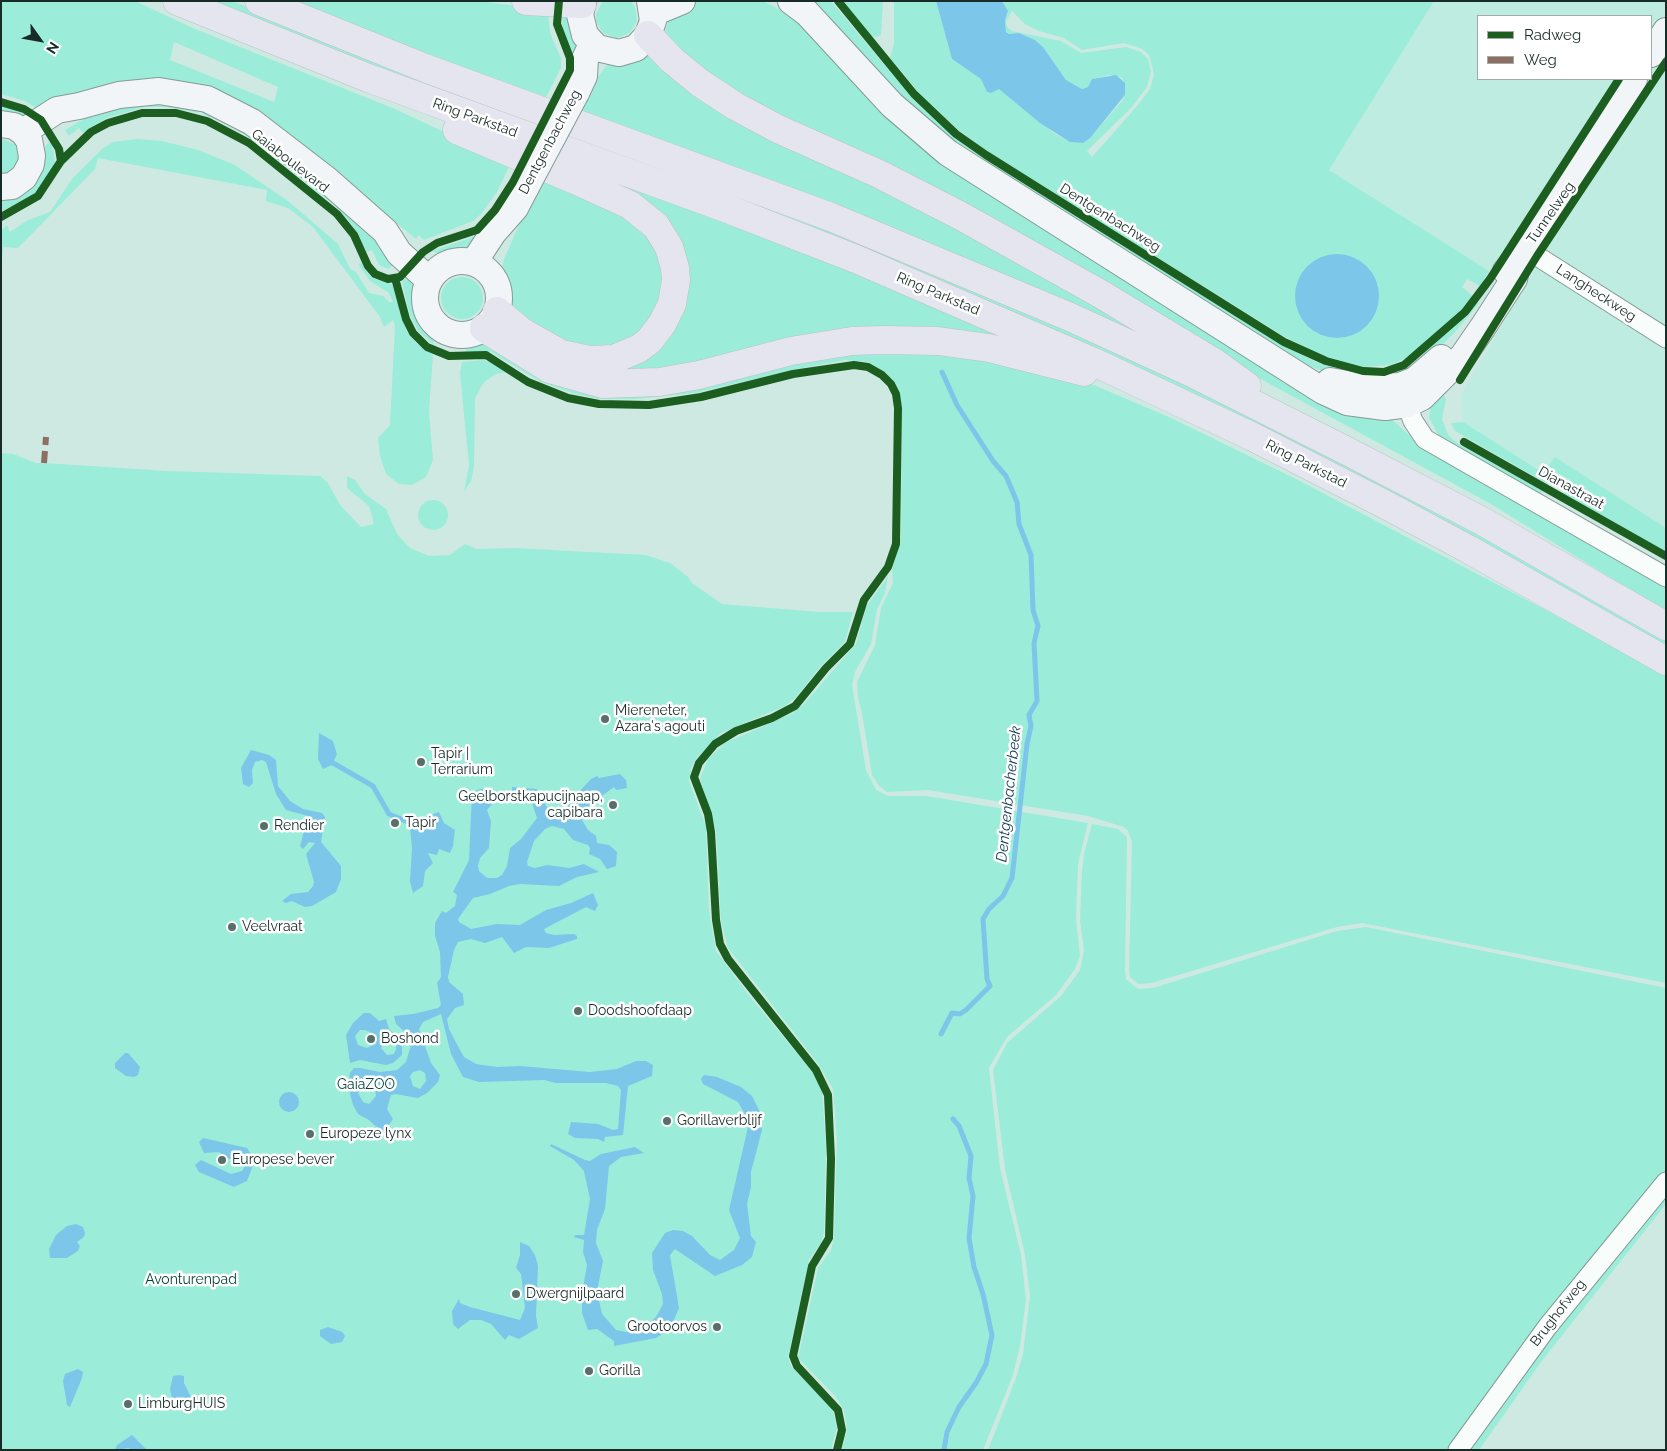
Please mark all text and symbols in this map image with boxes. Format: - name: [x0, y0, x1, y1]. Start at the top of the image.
- north arrow: [15, 15, 65, 65]
- legend: [1477, 15, 1652, 80]
- text: Radweg: [1524, 26, 1581, 44]
- text: N: [43, 39, 62, 57]
- text: Weg: [1524, 51, 1557, 69]
- street label: Dentgenbachweg: [515, 87, 585, 197]
- street label: Ring Parkstad: [430, 95, 520, 141]
- street label: Gaiaboulevard: [248, 126, 332, 196]
- street label: Tunnelweg: [1524, 179, 1578, 247]
- street label: Dentgenbachweg: [1056, 180, 1164, 256]
- street label: Langheckweg: [1553, 261, 1639, 325]
- street label: Ring Parkstad: [894, 269, 982, 319]
- street label: Ring Parkstad: [1263, 436, 1349, 492]
- street label: Dianastraat: [1535, 463, 1607, 513]
- place label: Miereneter, Azara's agouti: [615, 703, 705, 736]
- marker: Miereneter, Azara's agouti: [599, 713, 611, 725]
- water label: Dentgenbacherbeek: [993, 725, 1025, 863]
- place label: Tapir | Terrarium: [431, 746, 493, 779]
- marker: Tapir | Terrarium: [415, 756, 427, 768]
- place label: Geelborstkapucijnaap, capibara: [458, 789, 603, 822]
- marker: Geelborstkapucijnaap, capibara: [607, 799, 619, 811]
- place label: Tapir: [405, 815, 436, 831]
- marker: Tapir: [389, 817, 401, 829]
- place label: Rendier: [274, 818, 324, 834]
- marker: Rendier: [258, 820, 270, 832]
- place label: Veelvraat: [242, 919, 303, 935]
- marker: Veelvraat: [226, 921, 238, 933]
- place label: Doodshoofdaap: [588, 1003, 692, 1019]
- marker: Doodshoofdaap: [572, 1005, 584, 1017]
- place label: Boshond: [381, 1031, 439, 1047]
- marker: Boshond: [365, 1033, 377, 1045]
- park label: GaiaZOO: [337, 1077, 395, 1093]
- place label: Gorillaverblijf: [677, 1113, 762, 1129]
- marker: Gorillaverblijf: [661, 1115, 673, 1127]
- place label: Europeze lynx: [320, 1126, 411, 1142]
- marker: Europeze lynx: [304, 1128, 316, 1140]
- place label: Europese bever: [232, 1152, 334, 1168]
- marker: Europese bever: [216, 1154, 228, 1166]
- park label: Avonturenpad: [145, 1272, 237, 1288]
- street label: Brughofweg: [1527, 1276, 1589, 1350]
- place label: Dwergnijlpaard: [526, 1286, 624, 1302]
- marker: Dwergnijlpaard: [510, 1288, 522, 1300]
- place label: Grootoorvos: [627, 1319, 707, 1335]
- marker: Grootoorvos: [711, 1321, 723, 1333]
- place label: Gorilla: [599, 1363, 641, 1379]
- marker: Gorilla: [583, 1365, 595, 1377]
- place label: LimburgHUIS: [138, 1396, 225, 1412]
- marker: LimburgHUIS: [122, 1398, 134, 1410]

